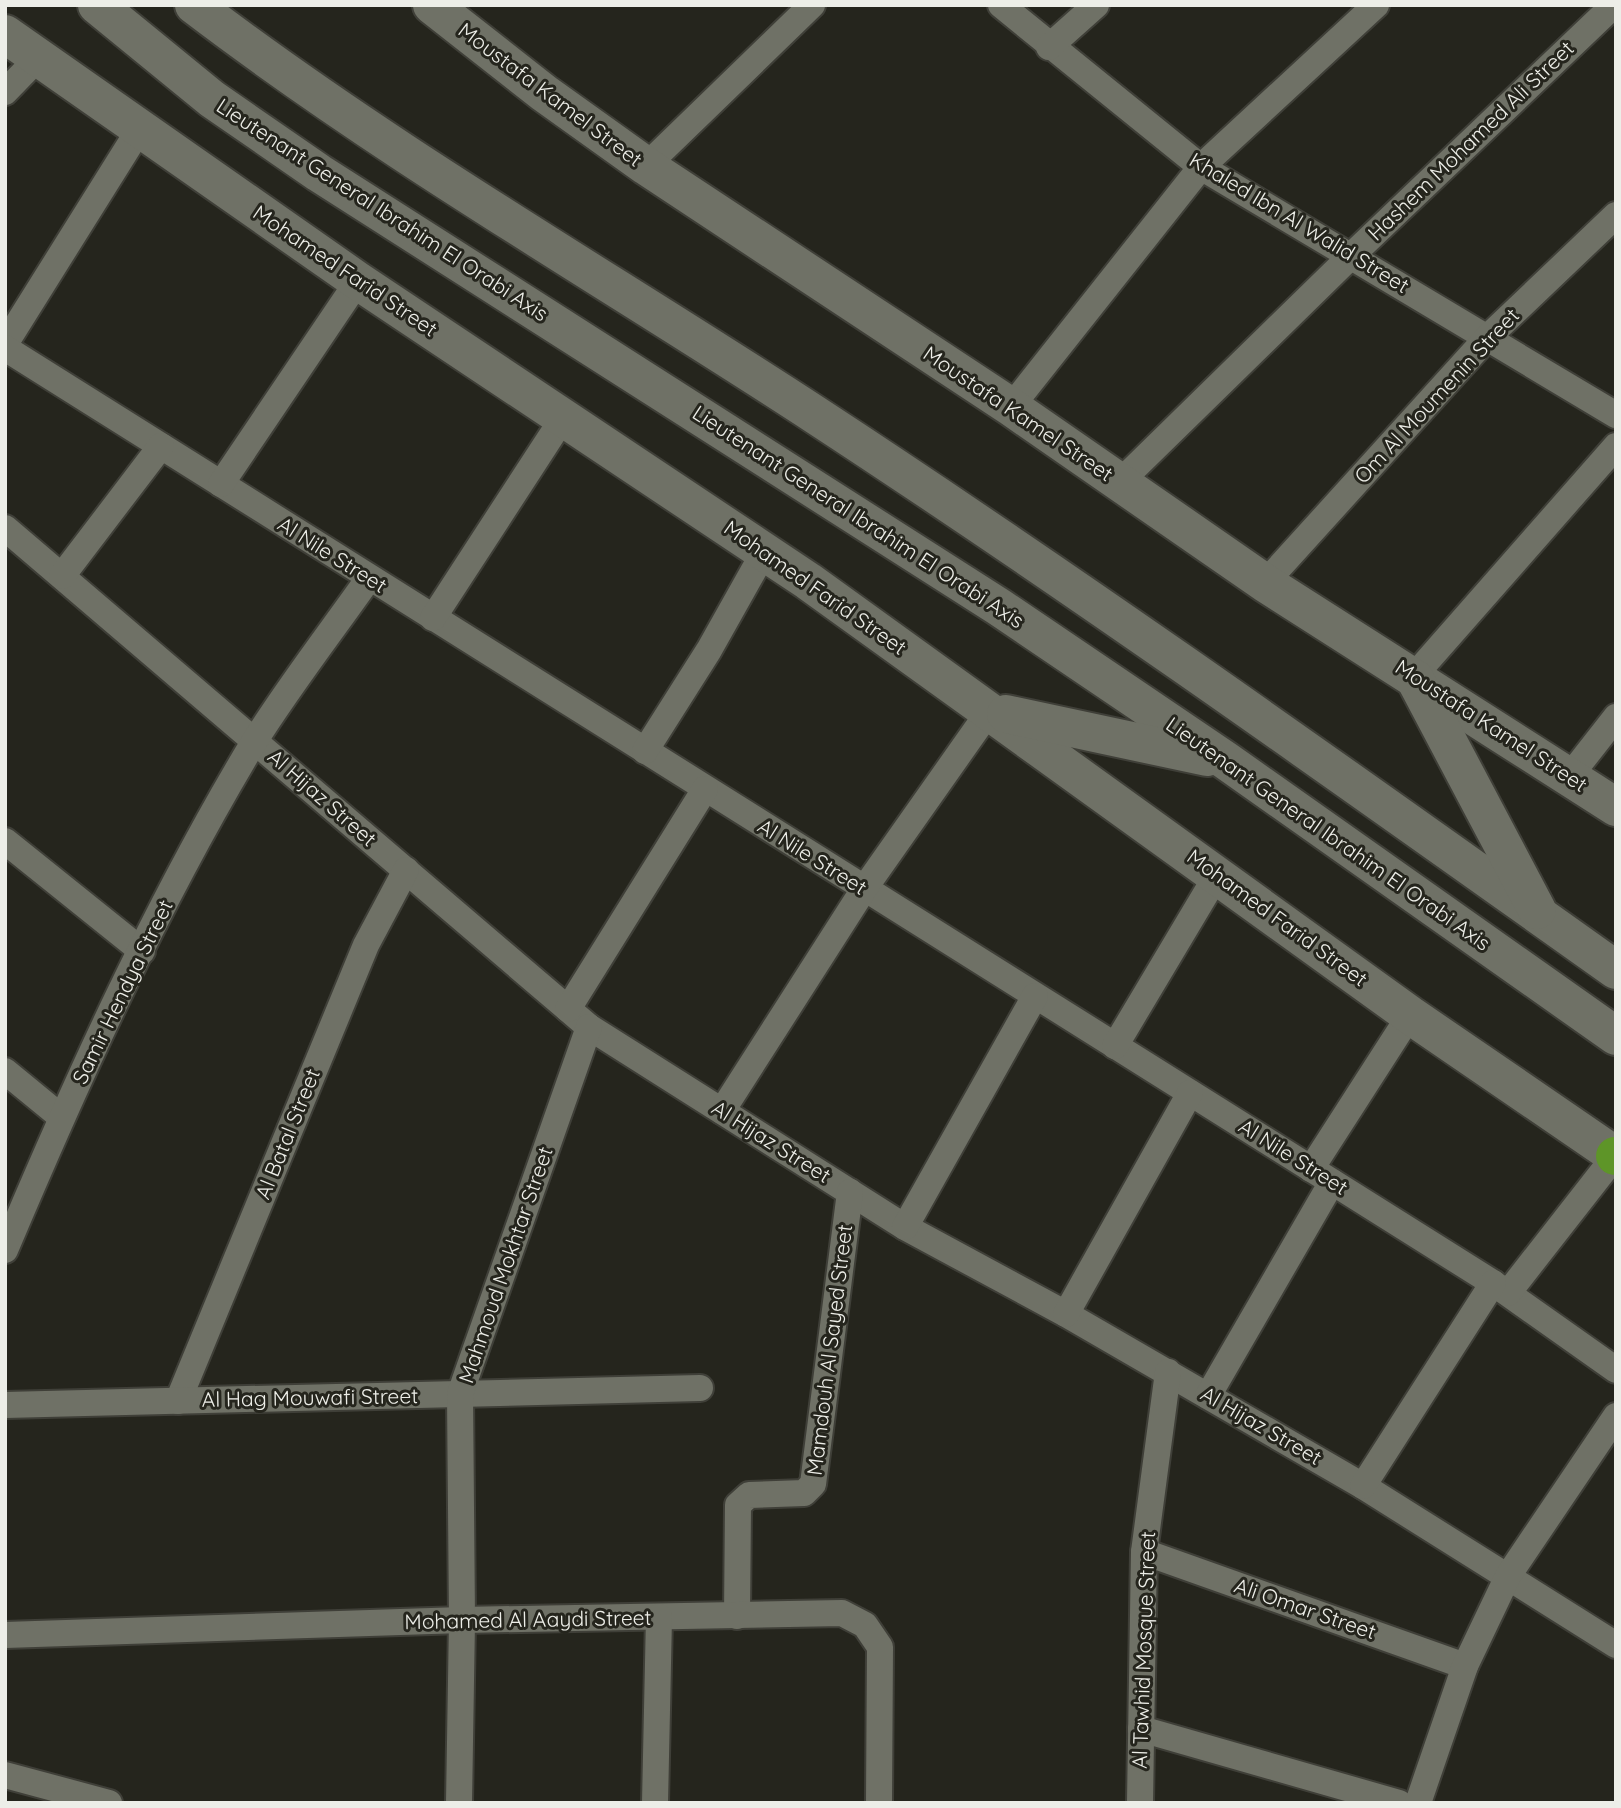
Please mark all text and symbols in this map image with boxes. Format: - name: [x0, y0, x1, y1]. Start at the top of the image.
- street label: Moustafa Kamel Street: [453, 17, 648, 172]
- street label: Hashem Mohamed Ali Street: [1362, 35, 1579, 246]
- street label: Lieutenant General Ibrahim El Orabi Axis: [212, 92, 553, 326]
- street label: Khaled Ibn Al Walid Street: [1185, 146, 1414, 298]
- street label: Mohamed Farid Street: [248, 199, 443, 342]
- street label: Om Al Moumenin Street: [1348, 302, 1524, 488]
- street label: Moustafa Kamel Street: [919, 340, 1119, 486]
- street label: Lieutenant General Ibrahim El Orabi Axis: [688, 399, 1029, 633]
- street label: Al Nile Street: [273, 510, 392, 598]
- street label: Mohamed Farid Street: [719, 514, 912, 660]
- street label: Moustafa Kamel Street: [1391, 653, 1592, 797]
- street label: Lieutenant General Ibrahim El Orabi Axis: [1161, 711, 1496, 956]
- street label: Al Hijaz Street: [263, 743, 382, 851]
- street label: Al Nile Street: [753, 812, 872, 900]
- street label: Mohamed Farid Street: [1182, 843, 1373, 991]
- street label: Samir Hendya Street: [66, 895, 178, 1088]
- street label: Al Batal Street: [249, 1065, 325, 1203]
- street label: Al Hijaz Street: [707, 1094, 836, 1188]
- street label: Al Nile Street: [1234, 1112, 1353, 1200]
- street label: Mahmoud Mokhtar Street: [452, 1143, 558, 1386]
- street label: Mamdouh Al Sayed Street: [801, 1223, 857, 1477]
- street label: Al Hijaz Street: [1196, 1380, 1327, 1470]
- street label: Al Hag Mouwafi Street: [201, 1382, 418, 1412]
- street label: Al Tawhid Mosque Street: [1126, 1531, 1160, 1769]
- street label: Ali Omar Street: [1231, 1572, 1379, 1644]
- street label: Mohamed Al Aaydi Street: [404, 1604, 652, 1634]

